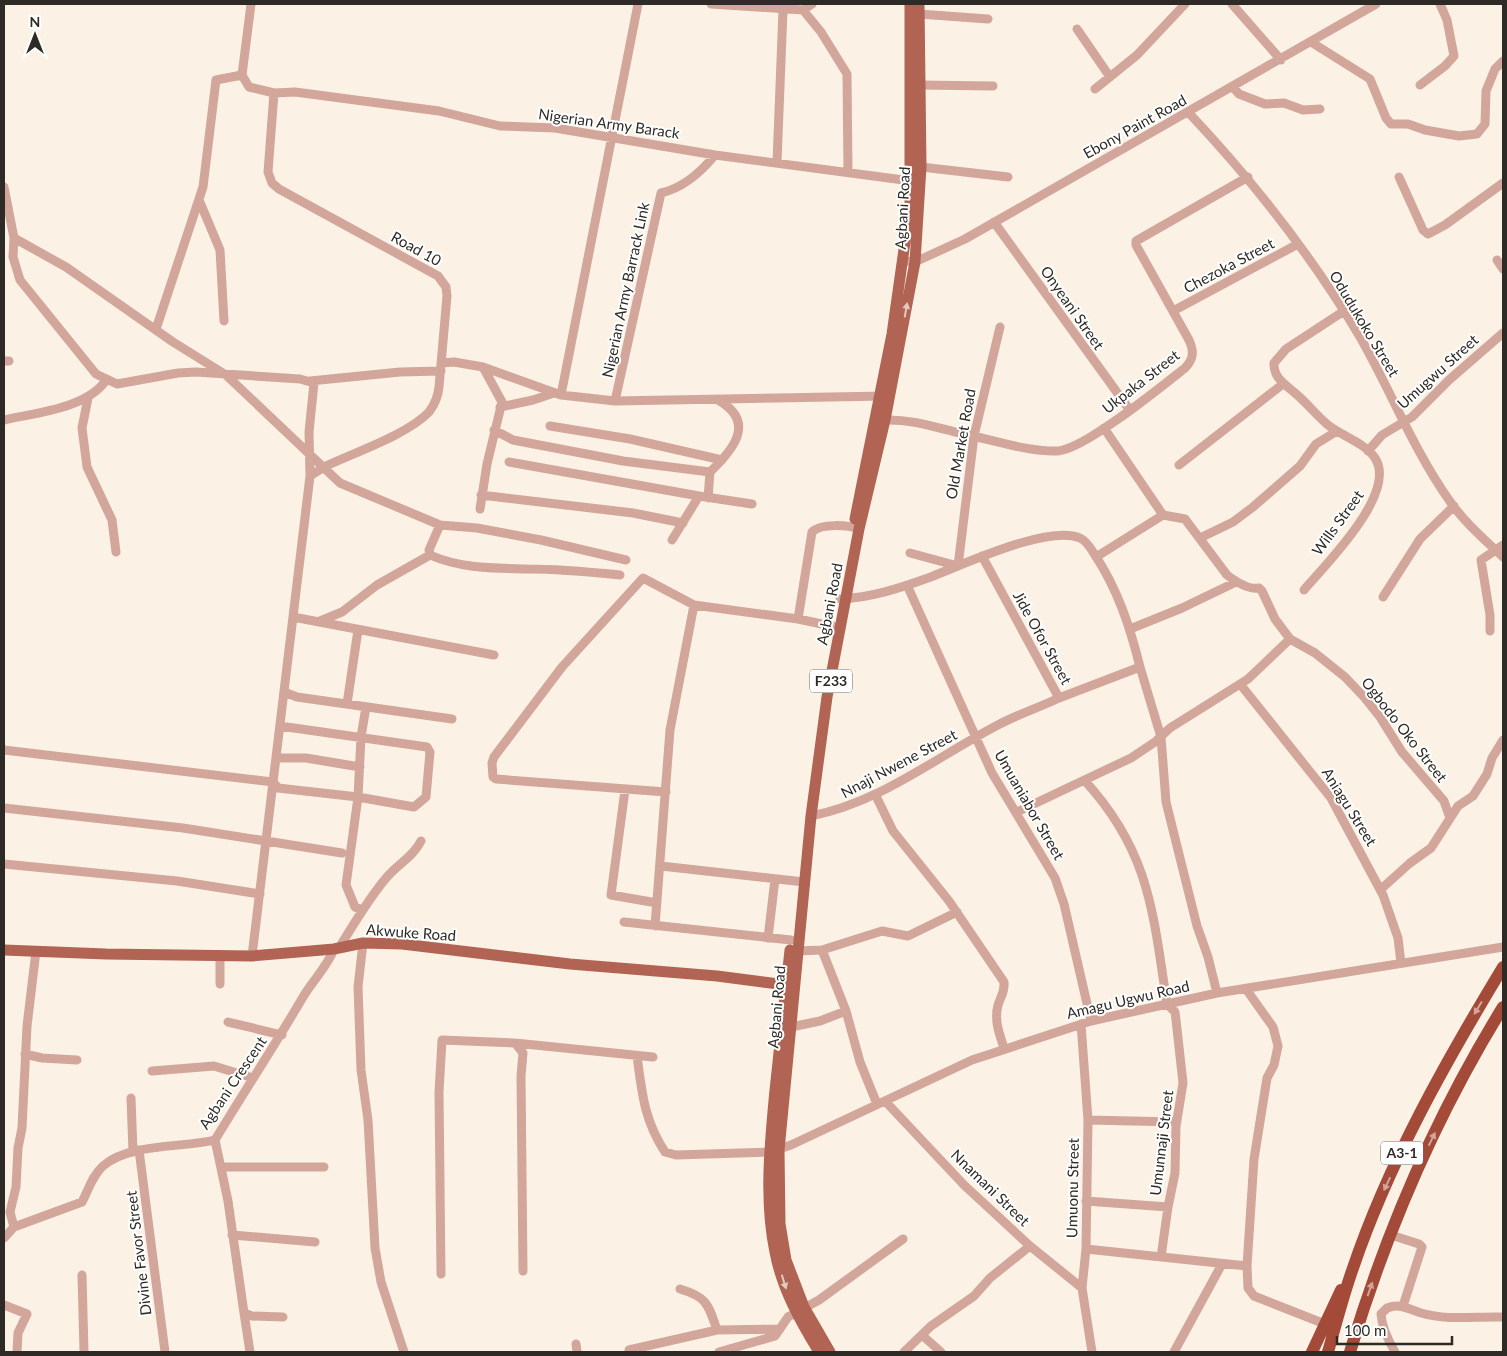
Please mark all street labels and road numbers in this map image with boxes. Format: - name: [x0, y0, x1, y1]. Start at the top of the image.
- street label: Ebony Paint Road: [1080, 90, 1189, 162]
- street label: Nigerian Army Barack: [537, 104, 681, 142]
- street label: Agbani Road: [891, 166, 913, 250]
- street label: Nigerian Army Barrack Link: [598, 200, 653, 379]
- street label: Road 10: [388, 227, 445, 269]
- street label: Chezoka Street: [1180, 233, 1277, 297]
- street label: Onyeani Street: [1037, 262, 1109, 353]
- street label: Odudukoko Street: [1326, 267, 1404, 380]
- street label: Umugwu Street: [1393, 330, 1482, 412]
- street label: Ukpaka Street: [1098, 345, 1183, 417]
- street label: Old Market Road: [941, 387, 979, 500]
- street label: Wills Street: [1308, 486, 1367, 558]
- street label: Agbani Road: [812, 561, 846, 646]
- street label: Jide Ofor Street: [1010, 588, 1076, 688]
- road number: F233: [810, 669, 852, 692]
- street label: Ogbodo Oko Street: [1358, 673, 1452, 786]
- street label: Nnaji Nwene Street: [837, 725, 960, 801]
- street label: Umuaniabor Street: [991, 746, 1069, 863]
- street label: Aniagu Street: [1319, 764, 1381, 850]
- street label: Akwuke Road: [365, 920, 457, 944]
- street label: Agbani Road: [763, 965, 789, 1049]
- street label: Amagu Ugwu Road: [1065, 976, 1191, 1022]
- street label: Agbani Crescent: [195, 1032, 270, 1132]
- street label: Umunnaji Street: [1146, 1088, 1176, 1197]
- street label: Umuonu Street: [1062, 1137, 1082, 1238]
- road number: A3-1: [1381, 1142, 1423, 1164]
- street label: Nnamani Street: [948, 1145, 1034, 1230]
- street label: Divine Favor Street: [121, 1189, 155, 1317]

